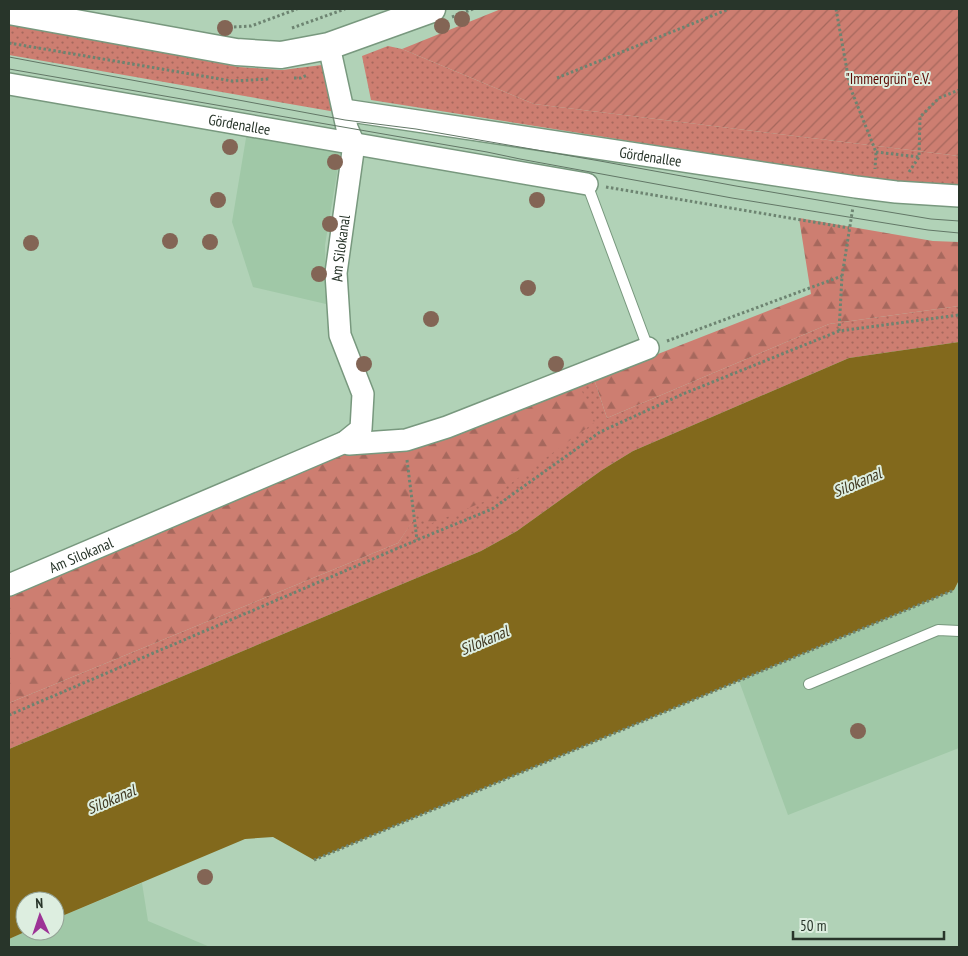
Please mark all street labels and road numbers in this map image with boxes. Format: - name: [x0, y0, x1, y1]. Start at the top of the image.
- street label: Gördenallee: [207, 109, 272, 139]
- street label: Gördenallee: [618, 142, 683, 170]
- street label: Am Silokanal: [326, 213, 354, 283]
- street label: Am Silokanal: [46, 532, 116, 576]

